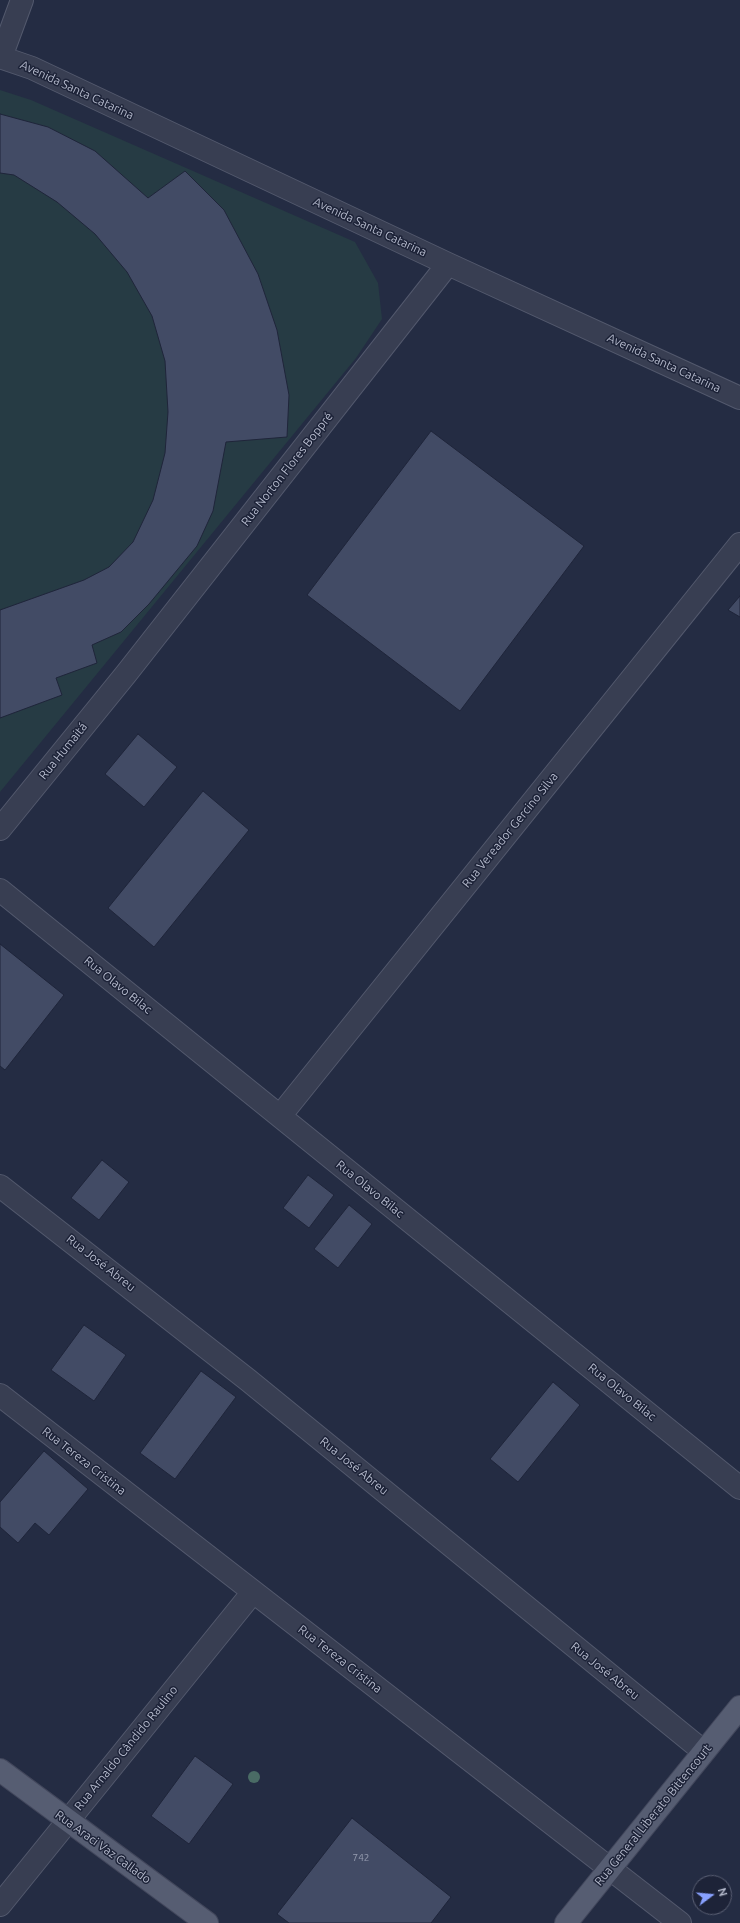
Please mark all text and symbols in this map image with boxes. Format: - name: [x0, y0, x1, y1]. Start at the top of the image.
- street label: Avenida Santa Catarina: [18, 57, 136, 123]
- street label: Avenida Santa Catarina: [311, 194, 429, 260]
- street label: Avenida Santa Catarina: [605, 330, 723, 396]
- street label: Rua Norton Flores Boppré: [238, 409, 336, 529]
- street label: Rua Humaitá: [36, 720, 90, 782]
- street label: Rua Vereador Gercino Silva: [459, 769, 561, 891]
- street label: Rua Olavo Bilac: [81, 953, 155, 1017]
- street label: Rua Olavo Bilac: [333, 1157, 407, 1221]
- street label: Rua José Abreu: [64, 1232, 138, 1294]
- street label: Rua Olavo Bilac: [585, 1360, 659, 1424]
- street label: Rua Tereza Cristina: [39, 1424, 129, 1498]
- street label: Rua José Abreu: [317, 1434, 391, 1498]
- street label: Rua Tereza Cristina: [295, 1622, 385, 1696]
- street label: Rua José Abreu: [568, 1639, 642, 1703]
- street label: Rua Arnaldo Cândido Raulino: [71, 1683, 181, 1813]
- street label: Rua General Liberato Bittencourt: [591, 1741, 715, 1889]
- street label: Rua Araci Vaz Callado: [52, 1807, 154, 1887]
- house number: 742: [353, 1852, 369, 1864]
- north arrow: [692, 1875, 732, 1915]
- text: N: [716, 1886, 729, 1898]

